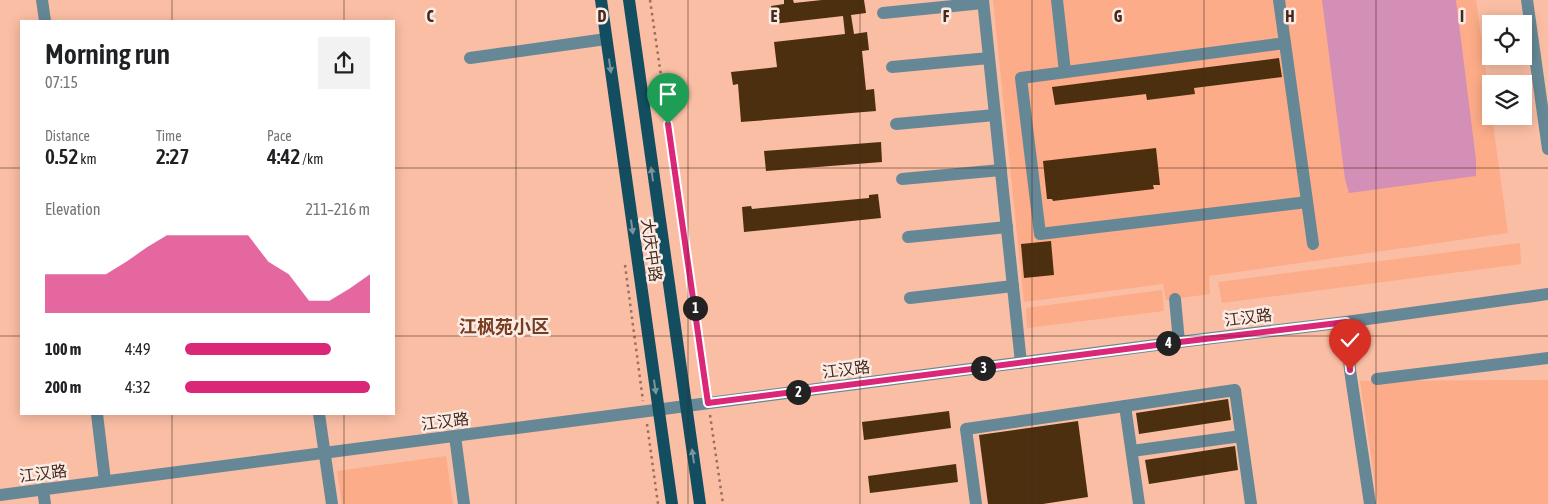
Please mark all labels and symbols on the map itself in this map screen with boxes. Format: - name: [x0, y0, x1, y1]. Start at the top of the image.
- text: C: [426, 7, 434, 25]
- text: D: [598, 7, 607, 25]
- text: E: [771, 7, 778, 25]
- text: F: [943, 7, 950, 25]
- text: G: [1114, 7, 1123, 25]
- text: H: [1285, 7, 1295, 25]
- text: I: [1460, 7, 1464, 25]
- one-way arrow: [606, 58, 614, 74]
- pin: [647, 73, 689, 124]
- one-way arrow: [648, 165, 656, 181]
- street label: 大庆中路: [639, 217, 665, 283]
- one-way arrow: [628, 219, 636, 235]
- pin: 1: [682, 296, 708, 320]
- street label: 江汉路: [1223, 305, 1273, 329]
- district label: 江枫苑小区: [459, 316, 549, 337]
- pin: [1329, 319, 1371, 370]
- pin: 4: [1156, 330, 1180, 356]
- pin: 3: [970, 356, 996, 380]
- street label: 江汉路: [821, 357, 871, 381]
- one-way arrow: [652, 380, 660, 396]
- pin: 2: [786, 380, 810, 404]
- street label: 江汉路: [420, 409, 470, 433]
- one-way arrow: [689, 447, 697, 463]
- street label: 江汉路: [18, 461, 68, 485]

